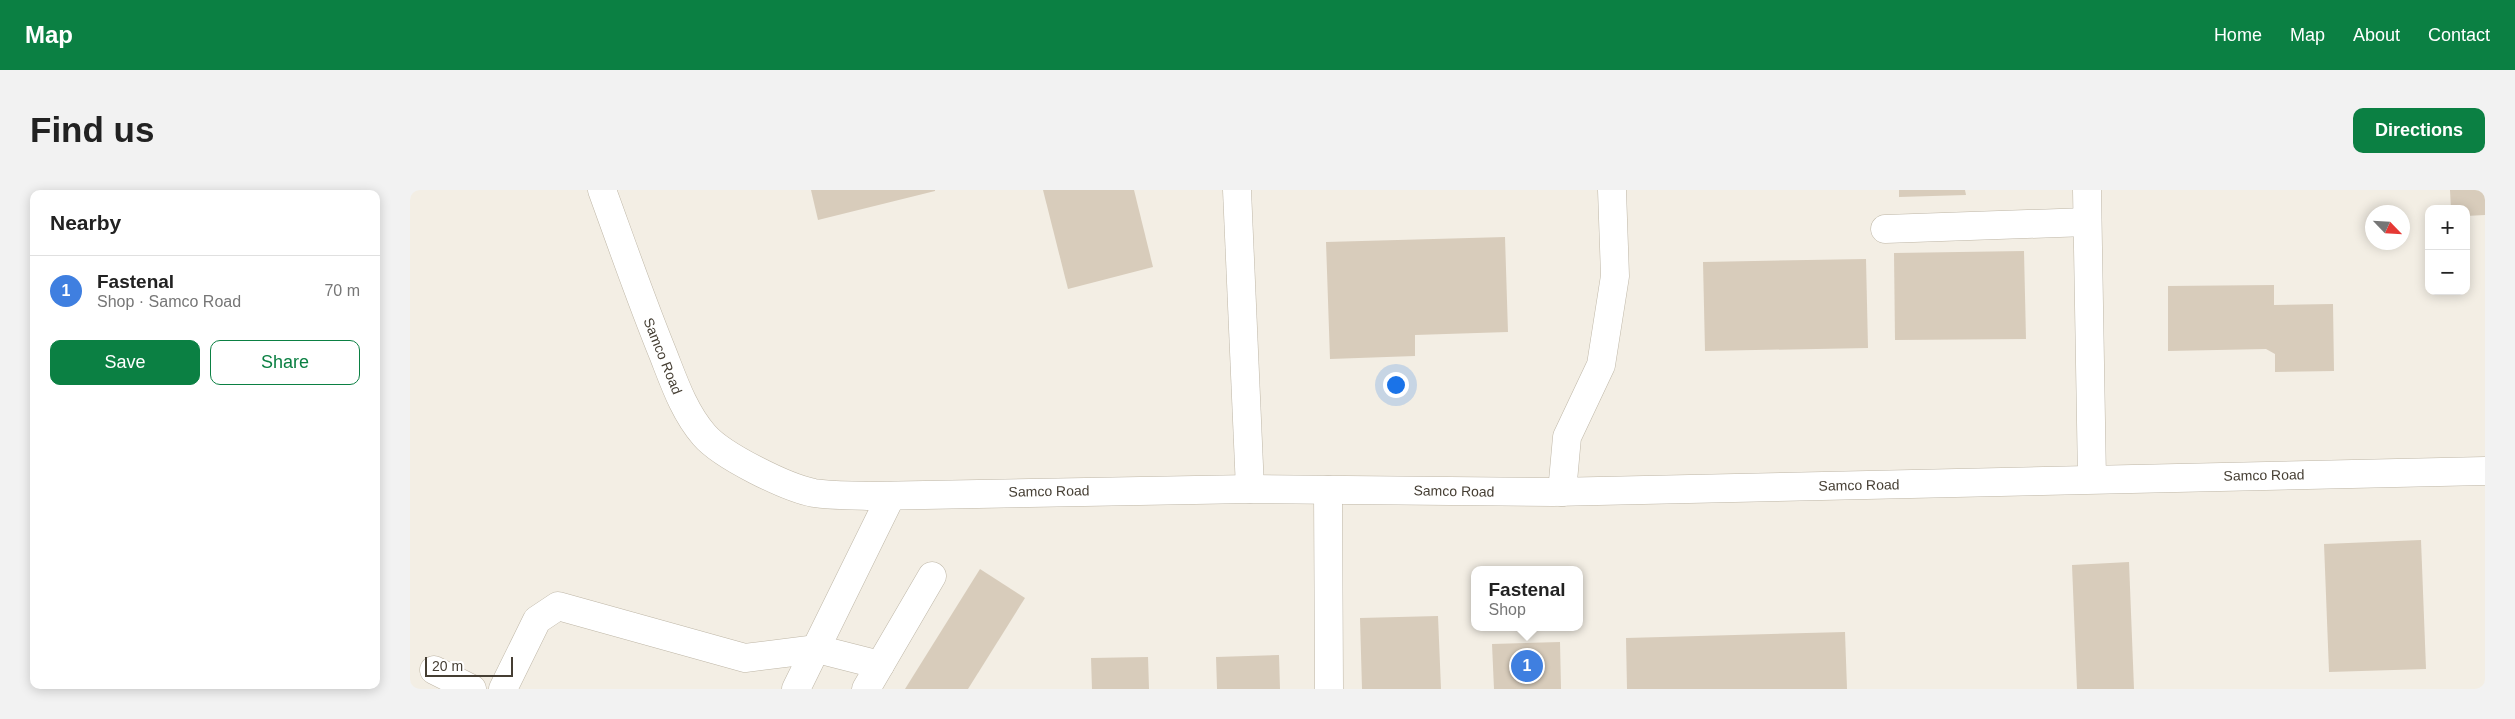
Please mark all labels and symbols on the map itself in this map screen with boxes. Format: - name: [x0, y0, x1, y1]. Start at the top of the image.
- north arrow: [2365, 205, 2410, 250]
- street label: Samco Road: [640, 315, 686, 397]
- your location: [1383, 372, 1409, 398]
- street label: Samco Road: [2223, 466, 2305, 484]
- street label: Samco Road: [1818, 476, 1900, 494]
- street label: Samco Road: [1008, 482, 1090, 500]
- street label: Samco Road: [1413, 482, 1495, 500]
- pin: 1: [1511, 647, 1543, 685]
- scale bar: [425, 654, 512, 677]

